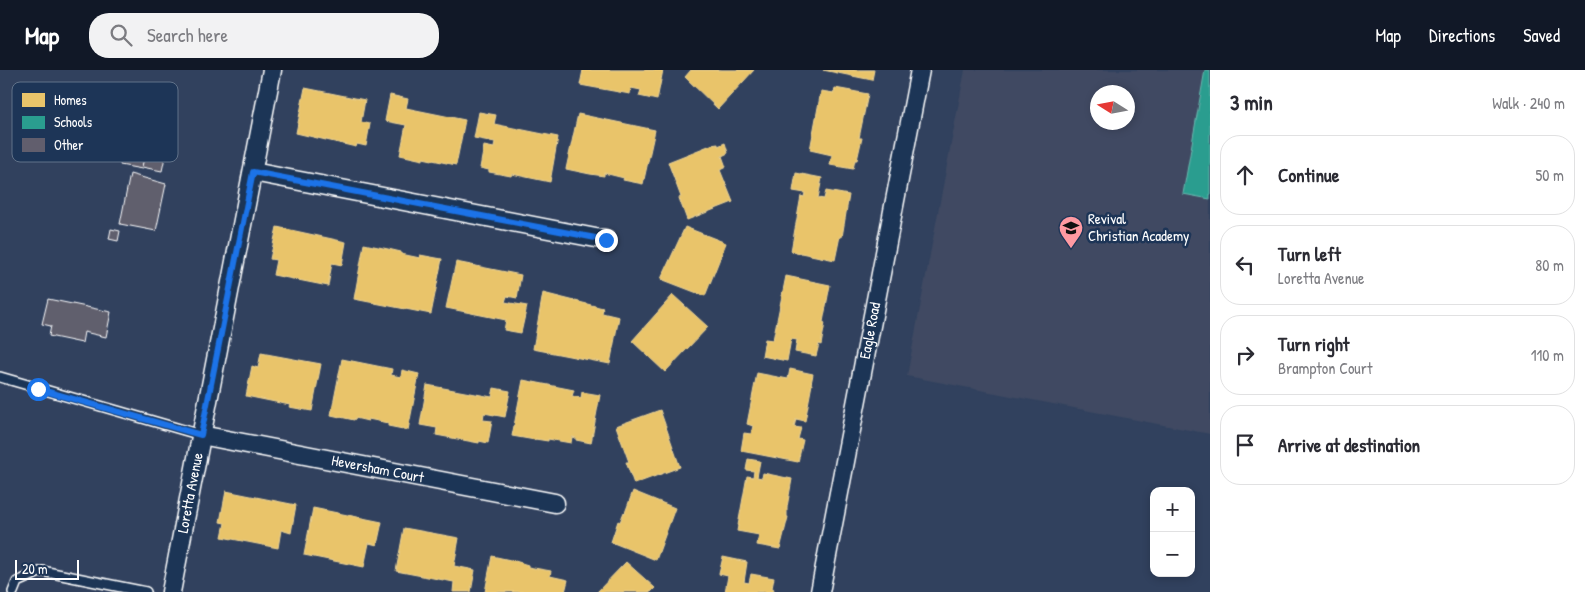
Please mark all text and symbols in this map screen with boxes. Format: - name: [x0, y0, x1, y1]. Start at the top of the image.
- search box: [89, 13, 439, 58]
- text: Map: [25, 19, 59, 51]
- icon: search: [107, 21, 135, 49]
- text: Search here: [147, 22, 228, 48]
- text: Map: [1376, 23, 1401, 48]
- text: Directions: [1429, 23, 1495, 48]
- text: Saved: [1523, 23, 1560, 48]
- legend: [12, 82, 178, 162]
- north arrow: [1090, 85, 1135, 130]
- text: 3 min: [1230, 88, 1273, 117]
- text: Homes: [54, 90, 87, 109]
- text: Walk · 240 m: [1492, 92, 1565, 114]
- text: Schools: [54, 112, 92, 131]
- text: Other: [54, 135, 84, 154]
- icon: ahead: [1231, 161, 1259, 189]
- text: Continue: [1278, 162, 1339, 188]
- text: 50 m: [1536, 164, 1564, 186]
- place label: Revival Christian Academy: [1088, 208, 1189, 246]
- school or university icon: Revival Christian Academy: [1058, 215, 1084, 249]
- route end: [595, 229, 618, 252]
- text: Turn left: [1278, 241, 1341, 267]
- icon: left: [1231, 251, 1259, 279]
- text: 80 m: [1535, 254, 1564, 276]
- text: Loretta Avenue: [1278, 267, 1364, 289]
- street label: Eagle Road: [854, 300, 885, 361]
- text: Turn right: [1278, 331, 1349, 357]
- icon: right: [1231, 341, 1259, 369]
- text: 110 m: [1531, 344, 1564, 366]
- text: Brampton Court: [1278, 357, 1372, 379]
- route start: [27, 378, 50, 401]
- icon: arrive: [1231, 431, 1259, 459]
- text: Arrive at destination: [1278, 432, 1420, 458]
- street label: Heversham Court: [330, 449, 427, 488]
- street label: Loretta Avenue: [172, 451, 208, 535]
- map controls: [1150, 487, 1195, 577]
- button: +: [1150, 487, 1195, 532]
- button: −: [1150, 532, 1195, 577]
- scale bar: [15, 557, 79, 580]
- text: 20 m: [22, 559, 48, 578]

